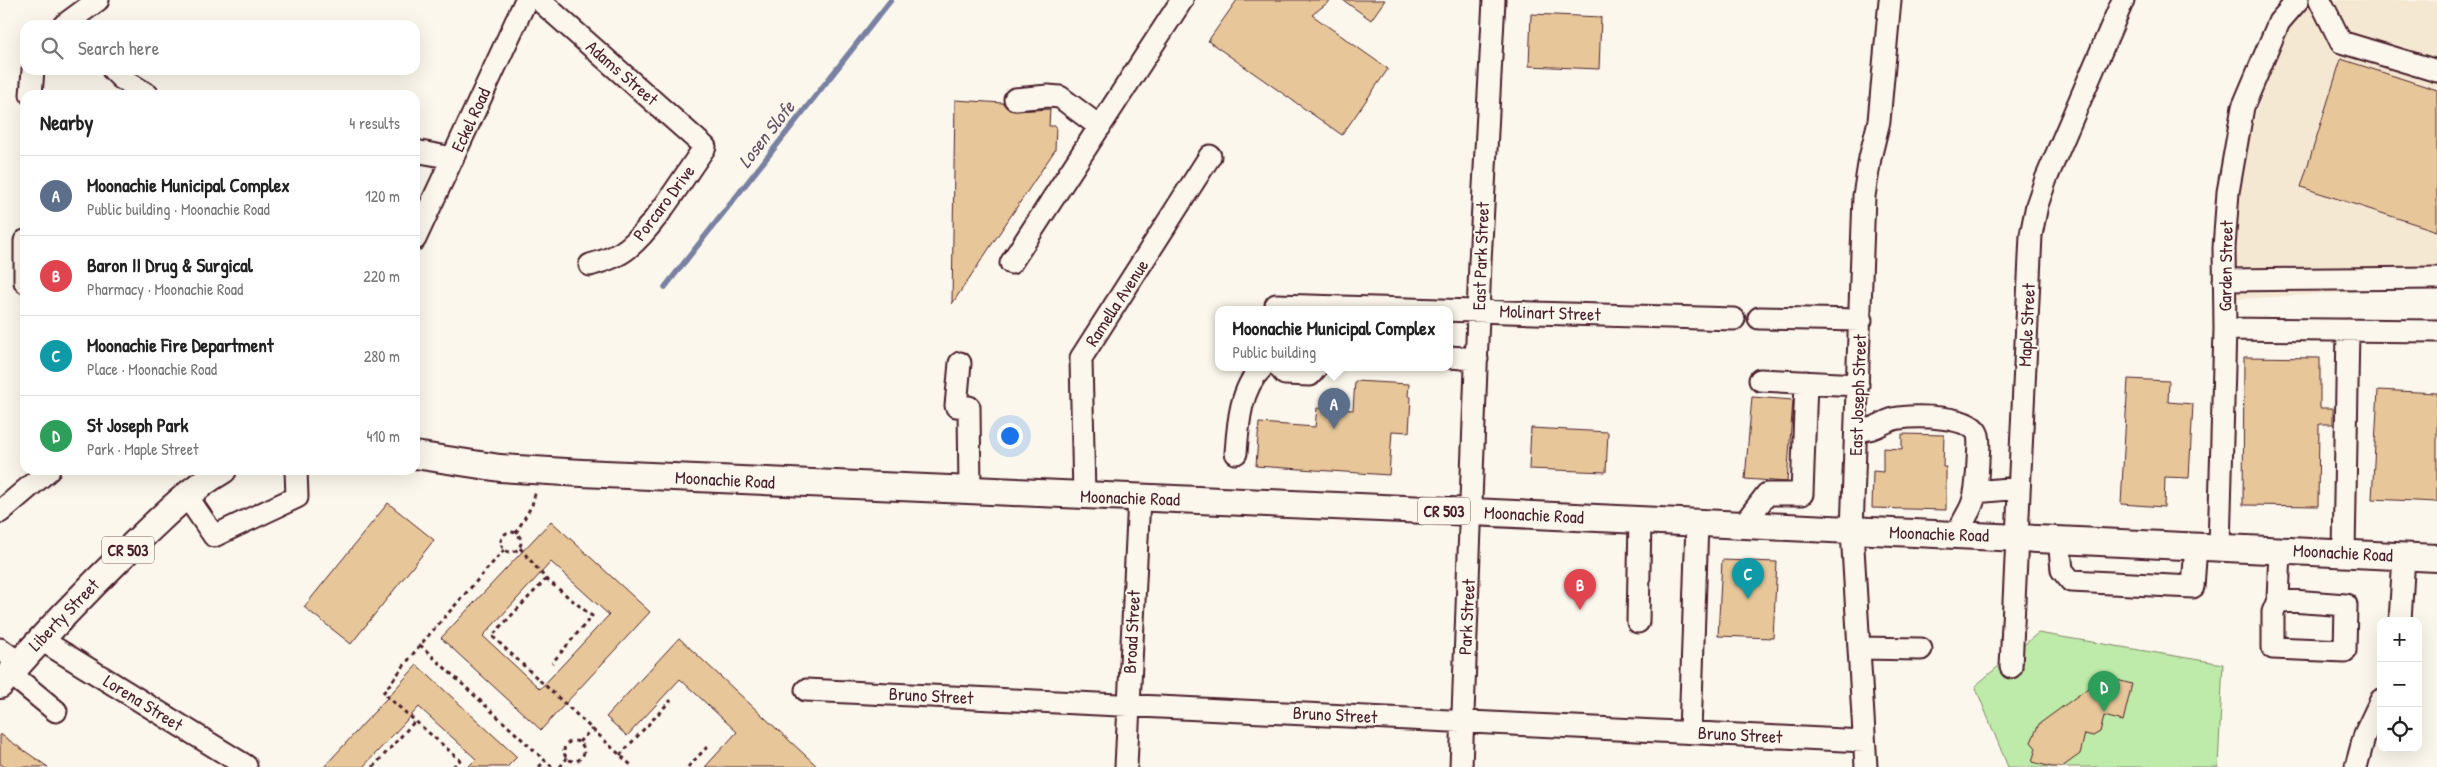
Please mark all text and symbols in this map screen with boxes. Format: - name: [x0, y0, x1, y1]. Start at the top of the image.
- search box: [20, 20, 420, 75]
- icon: search: [38, 34, 66, 62]
- street label: Adams Street: [581, 34, 664, 111]
- text: Search here: [78, 35, 159, 61]
- street label: Eckel Road: [445, 84, 496, 156]
- water label: Losen Slofe: [732, 94, 801, 173]
- text: Nearby: [40, 108, 93, 137]
- text: 4 results: [349, 112, 400, 134]
- street label: Porcaro Drive: [627, 160, 700, 246]
- text: Moonachie Municipal Complex: [87, 172, 290, 198]
- text: A: [52, 185, 60, 207]
- text: 120 m: [365, 185, 400, 207]
- text: Public building · Moonachie Road: [87, 198, 270, 220]
- street label: East Park Street: [1466, 201, 1495, 311]
- street label: Garden Street: [2212, 219, 2239, 312]
- text: Baron II Drug & Surgical: [87, 252, 253, 278]
- street label: Ramella Avenue: [1079, 254, 1154, 351]
- text: B: [52, 265, 60, 287]
- text: 220 m: [363, 265, 400, 287]
- text: Pharmacy · Moonachie Road: [87, 278, 243, 300]
- street label: Maple Street: [2012, 282, 2041, 367]
- street label: Molinart Street: [1499, 298, 1602, 327]
- popup: [1215, 306, 1453, 371]
- text: Moonachie Municipal Complex: [1233, 315, 1435, 341]
- text: Moonachie Fire Department: [87, 332, 273, 358]
- street label: East Joseph Street: [1843, 333, 1872, 456]
- text: Public building: [1233, 341, 1316, 363]
- text: C: [52, 345, 60, 367]
- text: 280 m: [364, 345, 400, 367]
- text: Place · Moonachie Road: [87, 358, 217, 380]
- pin: A: [1318, 388, 1350, 429]
- text: St Joseph Park: [87, 412, 188, 438]
- your location: [997, 423, 1023, 449]
- text: D: [52, 425, 60, 447]
- text: 410 m: [366, 425, 400, 447]
- text: Park · Maple Street: [87, 438, 199, 460]
- street label: Moonachie Road: [675, 464, 776, 495]
- street label: Moonachie Road: [1080, 483, 1180, 512]
- road number: CR 503: [1418, 498, 1470, 524]
- street label: Moonachie Road: [1484, 499, 1585, 530]
- street label: Moonachie Road: [1889, 519, 1989, 548]
- road number: CR 503: [102, 536, 154, 564]
- street label: Moonachie Road: [2293, 537, 2394, 568]
- pin: C: [1732, 558, 1764, 599]
- pin: B: [1564, 569, 1596, 610]
- street label: Liberty Street: [23, 572, 105, 656]
- street label: Park Street: [1452, 577, 1481, 656]
- street label: Broad Street: [1117, 589, 1146, 674]
- map controls: [2377, 617, 2422, 752]
- button: +: [2377, 617, 2422, 662]
- button: −: [2377, 662, 2422, 707]
- street label: Lorena Street: [99, 668, 188, 737]
- pin: D: [2088, 671, 2120, 712]
- street label: Bruno Street: [888, 681, 975, 710]
- street label: Bruno Street: [1292, 700, 1379, 729]
- button: locate: [2377, 707, 2422, 752]
- street label: Bruno Street: [1697, 720, 1784, 749]

